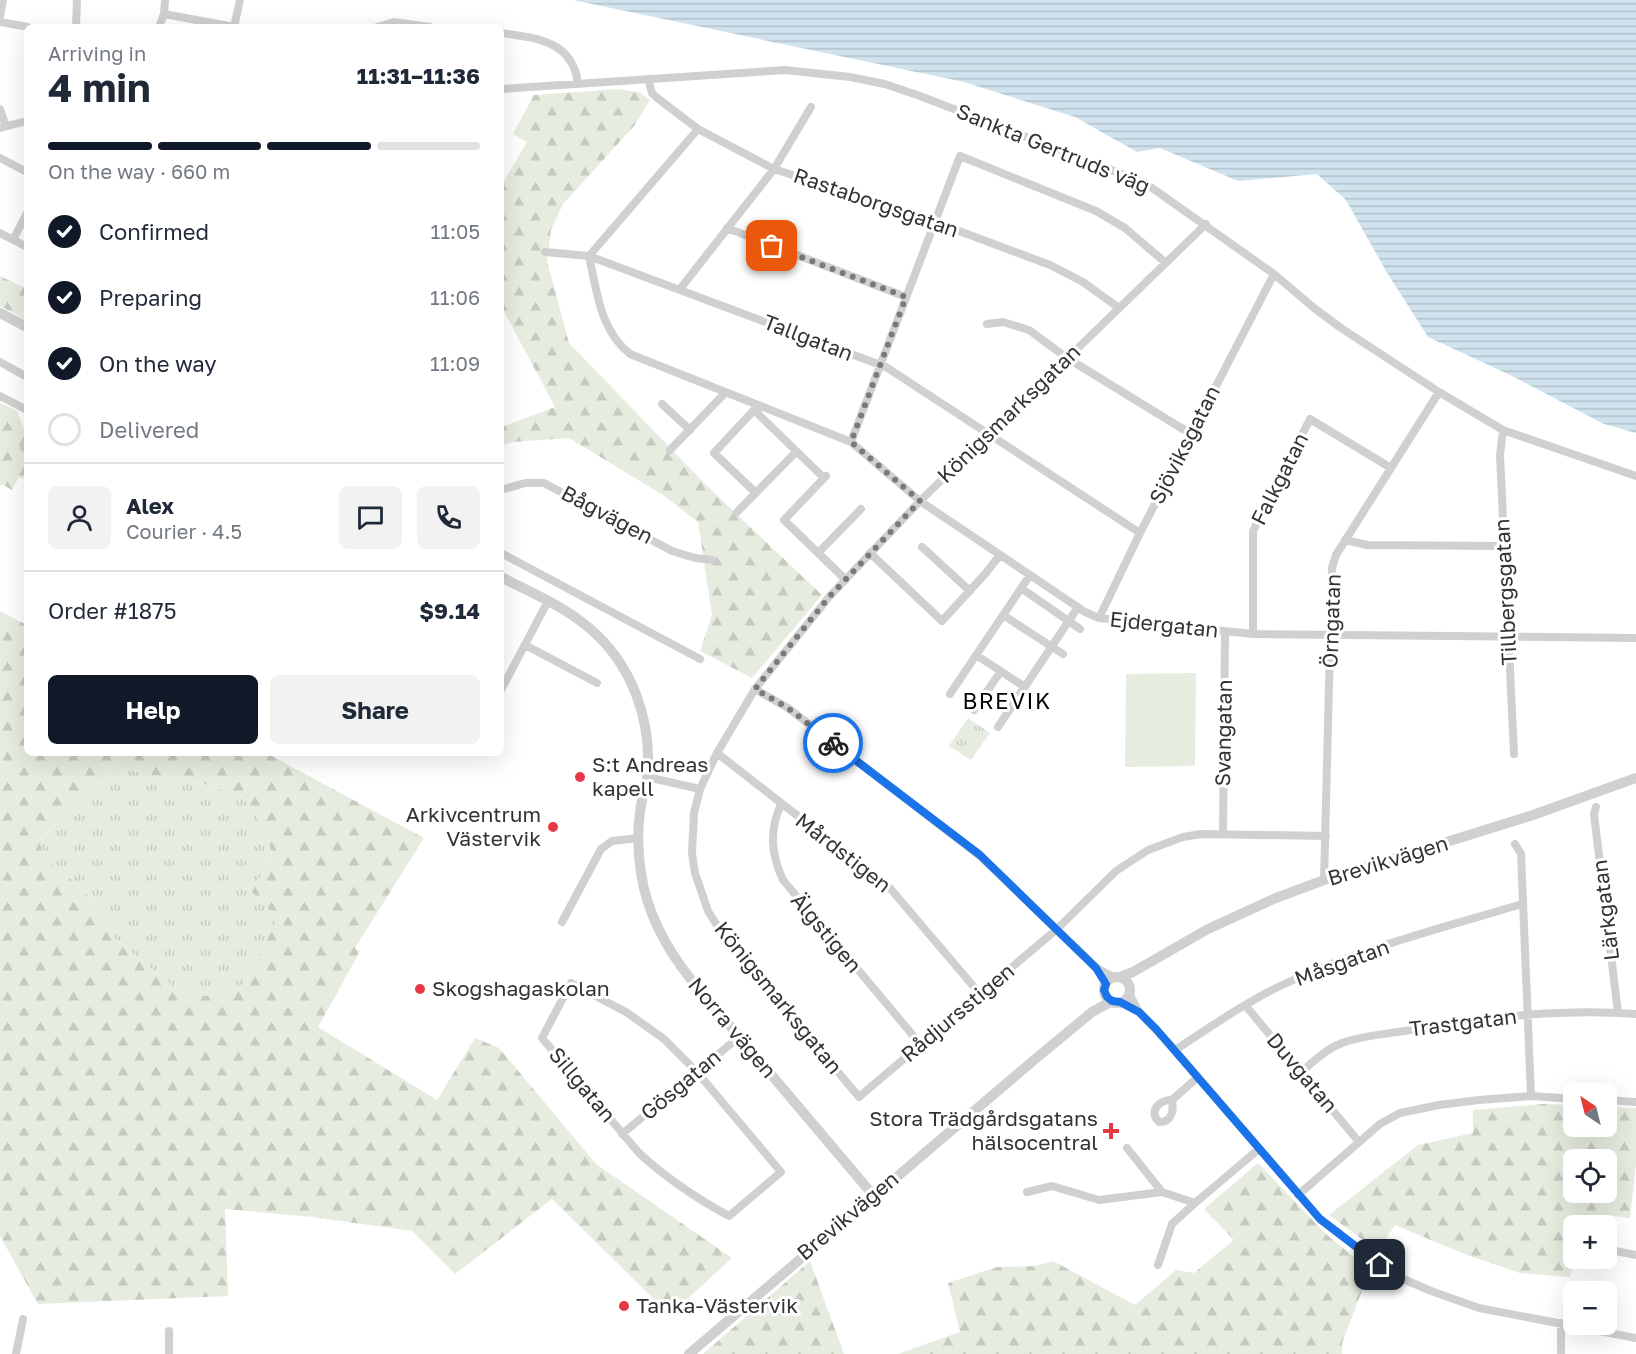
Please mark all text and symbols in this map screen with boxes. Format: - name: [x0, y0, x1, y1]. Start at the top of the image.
- text: Arriving in: [48, 41, 146, 65]
- text: 11:31–11:36: [357, 62, 480, 89]
- text: 4 min: [48, 64, 151, 111]
- street label: Sankta Gertruds väg: [953, 97, 1154, 199]
- text: On the way · 660 m: [48, 159, 230, 183]
- street label: Rastaborgsgatan: [790, 162, 962, 242]
- icon: check: [48, 215, 81, 248]
- text: Confirmed: [99, 218, 209, 245]
- text: 11:05: [431, 219, 480, 243]
- pin: [746, 220, 797, 271]
- icon: bag: [755, 229, 788, 262]
- icon: check: [48, 281, 81, 314]
- text: Preparing: [99, 284, 202, 311]
- text: 11:06: [430, 285, 480, 309]
- street label: Tallgatan: [760, 308, 857, 366]
- street label: Königsmarksgatan: [931, 338, 1085, 488]
- icon: check: [48, 347, 81, 380]
- text: On the way: [99, 350, 217, 377]
- text: 11:09: [430, 351, 480, 375]
- street label: Sjöviksgatan: [1143, 381, 1225, 508]
- text: Delivered: [99, 416, 199, 443]
- street label: Falkgatan: [1245, 428, 1313, 529]
- street label: Bågvägen: [557, 479, 658, 549]
- button: person: [48, 486, 111, 549]
- button: chat: [339, 486, 402, 549]
- button: phone: [417, 486, 480, 549]
- text: Alex: [126, 492, 174, 519]
- street label: Tillbergsgatan: [1488, 518, 1522, 666]
- text: Courier · 4.5: [126, 519, 242, 543]
- street label: Örngatan: [1316, 573, 1346, 669]
- text: Order #1875: [48, 597, 176, 624]
- text: $9.14: [419, 597, 480, 624]
- street label: Ejdergatan: [1108, 605, 1220, 643]
- button: Help: [48, 675, 258, 744]
- button: Share: [270, 675, 480, 744]
- street label: Svangatan: [1209, 679, 1237, 787]
- district label: BREVIK: [962, 687, 1052, 714]
- courier: [803, 713, 863, 773]
- icon: bike: [817, 727, 850, 760]
- place label: S:t Andreas kapell: [592, 751, 708, 801]
- marker: S:t Andreas kapell: [573, 770, 587, 784]
- place label: Arkivcentrum Västervik: [406, 801, 541, 851]
- street label: Mårdstigen: [791, 807, 897, 898]
- marker: Arkivcentrum Västervik: [546, 820, 560, 834]
- street label: Brevikvägen: [1324, 829, 1451, 891]
- street label: Lärkgatan: [1586, 858, 1624, 962]
- street label: Älgstigen: [786, 887, 868, 978]
- street label: Königsmarksgatan: [709, 916, 848, 1079]
- street label: Måsgatan: [1291, 933, 1393, 991]
- street label: Rådjursstigen: [896, 957, 1019, 1067]
- street label: Norra vägen: [683, 972, 782, 1083]
- place label: Skogshagaskolan: [432, 975, 610, 1001]
- marker: Skogshagaskolan: [413, 982, 427, 996]
- street label: Trastgatan: [1408, 1003, 1518, 1042]
- street label: Duvgatan: [1262, 1027, 1344, 1118]
- street label: Sillgatan: [544, 1042, 622, 1127]
- street label: Gösgatan: [635, 1043, 726, 1125]
- north arrow: [1563, 1083, 1617, 1137]
- map controls: [1563, 1083, 1617, 1335]
- place label: Stora Trädgårdsgatans hälsocentral: [869, 1105, 1098, 1155]
- marker: Stora Trädgårdsgatans hälsocentral: [1102, 1122, 1120, 1140]
- button: locate: [1563, 1149, 1617, 1203]
- street label: Brevikvägen: [791, 1165, 903, 1265]
- button: +: [1563, 1215, 1617, 1269]
- pin: [1354, 1239, 1405, 1290]
- icon: home: [1363, 1248, 1396, 1281]
- button: −: [1563, 1281, 1617, 1335]
- place label: Tanka-Västervik: [636, 1292, 798, 1318]
- marker: Tanka-Västervik: [617, 1299, 631, 1313]

